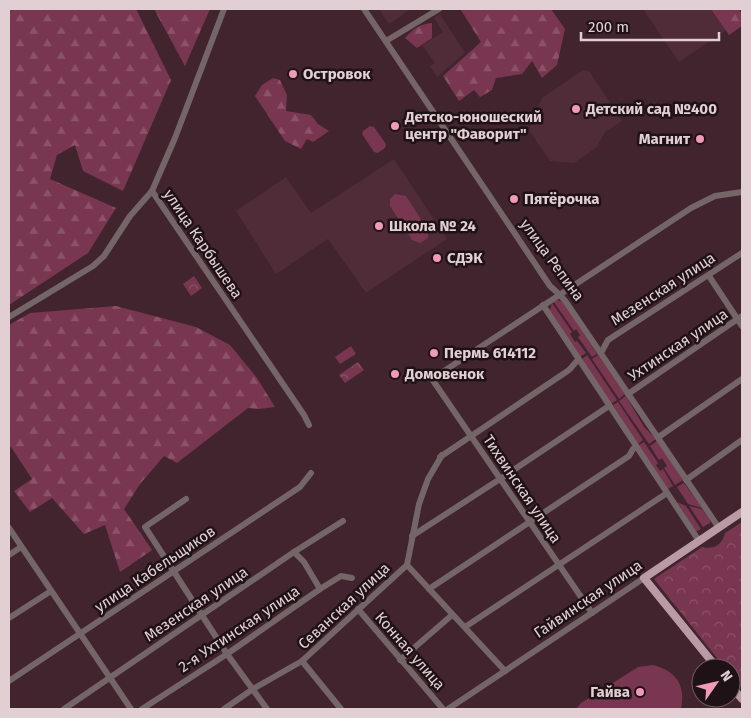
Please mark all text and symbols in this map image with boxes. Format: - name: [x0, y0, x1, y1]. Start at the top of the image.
- scale bar: [581, 10, 718, 42]
- text: 200 m: [588, 18, 629, 36]
- place label: Островок: [303, 65, 371, 83]
- marker: Островок: [287, 68, 299, 80]
- place label: Детский сад №400: [585, 100, 717, 118]
- marker: Детский сад №400: [570, 103, 582, 115]
- place label: Детско-юношеский центр "Фаворит": [404, 108, 542, 143]
- marker: Детско-юношеский центр "Фаворит": [389, 120, 401, 132]
- place label: Магнит: [639, 130, 691, 148]
- marker: Магнит: [694, 133, 706, 145]
- street label: улица Карбышева: [160, 186, 246, 302]
- place label: Пятёрочка: [524, 190, 600, 208]
- marker: Пятёрочка: [508, 193, 520, 205]
- street label: улица Репина: [516, 215, 588, 305]
- place label: Школа № 24: [389, 217, 476, 235]
- marker: Школа № 24: [373, 220, 385, 232]
- place label: СДЭК: [447, 249, 483, 267]
- street label: Мезенская улица: [607, 249, 719, 329]
- marker: СДЭК: [431, 252, 443, 264]
- street label: Ухтинская улица: [625, 305, 731, 385]
- place label: Пермь 614112: [444, 344, 536, 362]
- marker: Пермь 614112: [428, 347, 440, 359]
- place label: Домовенок: [404, 365, 485, 383]
- marker: Домовенок: [389, 368, 401, 380]
- street label: Тихвинская улица: [479, 431, 565, 547]
- street label: улица Кабельщиков: [91, 522, 219, 616]
- street label: Гайвинская улица: [531, 556, 645, 642]
- street label: Севанская улица: [295, 559, 393, 653]
- street label: Мезенская улица: [141, 563, 251, 645]
- street label: 2-я Ухтинская улица: [175, 582, 303, 676]
- street label: Конная улица: [371, 608, 449, 694]
- north arrow: [691, 658, 741, 708]
- text: N: [717, 667, 736, 685]
- place label: Гайва: [590, 683, 630, 701]
- marker: Гайва: [634, 686, 646, 698]

